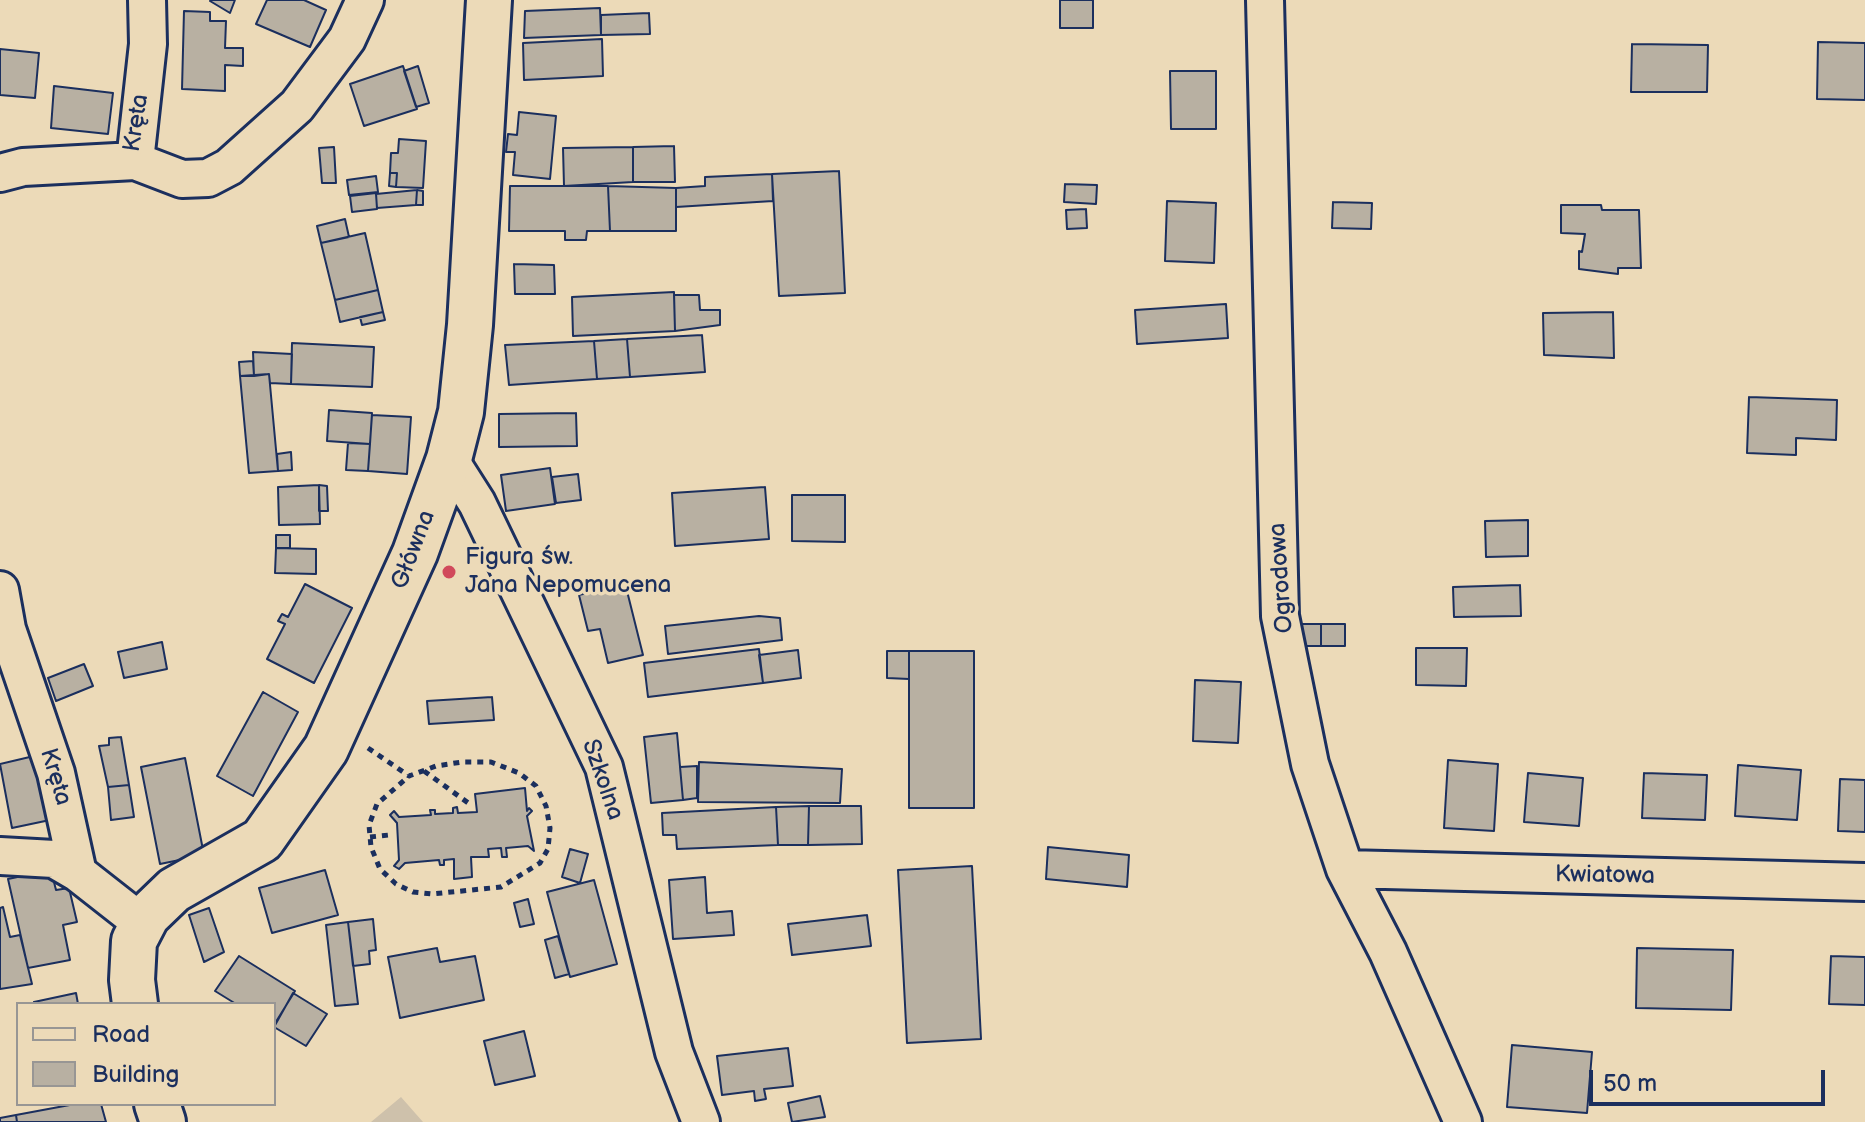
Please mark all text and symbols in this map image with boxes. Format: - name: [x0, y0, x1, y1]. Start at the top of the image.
- street label: Kręta: [118, 92, 156, 154]
- street label: Główna: [386, 507, 442, 593]
- street label: Ogrodowa: [1264, 522, 1300, 634]
- place label: Figura św. Jana Nepomucena: [465, 544, 671, 600]
- marker: Figura św. Jana Nepomucena: [440, 563, 458, 581]
- street label: Szkolna: [575, 736, 629, 824]
- street label: Kręta: [33, 745, 77, 809]
- street label: Kwiatowa: [1555, 861, 1655, 891]
- legend: [16, 1002, 276, 1106]
- text: Road: [92, 1020, 150, 1049]
- scale bar: [1593, 1054, 1829, 1104]
- text: Building: [92, 1060, 179, 1089]
- text: 50 m: [1603, 1069, 1657, 1098]

